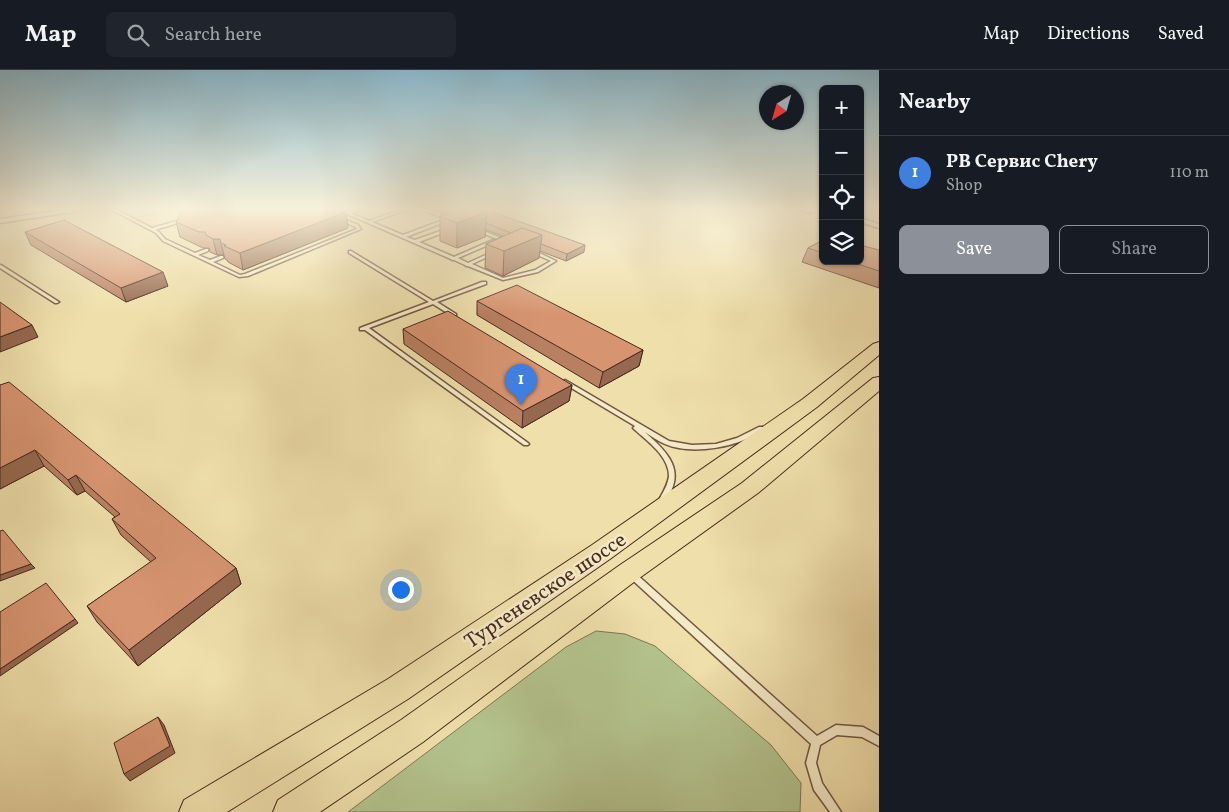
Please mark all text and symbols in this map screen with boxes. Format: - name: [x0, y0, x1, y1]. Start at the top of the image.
- search box: [106, 12, 456, 57]
- text: Map: [25, 18, 76, 52]
- icon: search: [124, 21, 152, 49]
- text: Search here: [164, 22, 262, 48]
- text: Map: [983, 22, 1019, 47]
- text: Directions: [1047, 22, 1130, 47]
- text: Saved: [1158, 22, 1204, 47]
- north arrow: [759, 85, 804, 130]
- map controls: [819, 85, 864, 265]
- button: +: [819, 85, 864, 130]
- text: Nearby: [899, 88, 970, 117]
- button: −: [819, 130, 864, 175]
- text: PB Сервис Chery: [946, 149, 1098, 175]
- text: 1: [912, 162, 918, 184]
- text: 110 m: [1170, 162, 1209, 184]
- button: locate: [819, 175, 864, 220]
- text: Shop: [946, 175, 982, 197]
- button: layers: [819, 220, 864, 265]
- button: Save: [899, 225, 1049, 274]
- button: Share: [1059, 225, 1209, 274]
- pin: 1: [505, 364, 537, 405]
- street label: Тургеневское шоссе: [459, 526, 633, 656]
- your location: [388, 577, 414, 603]

